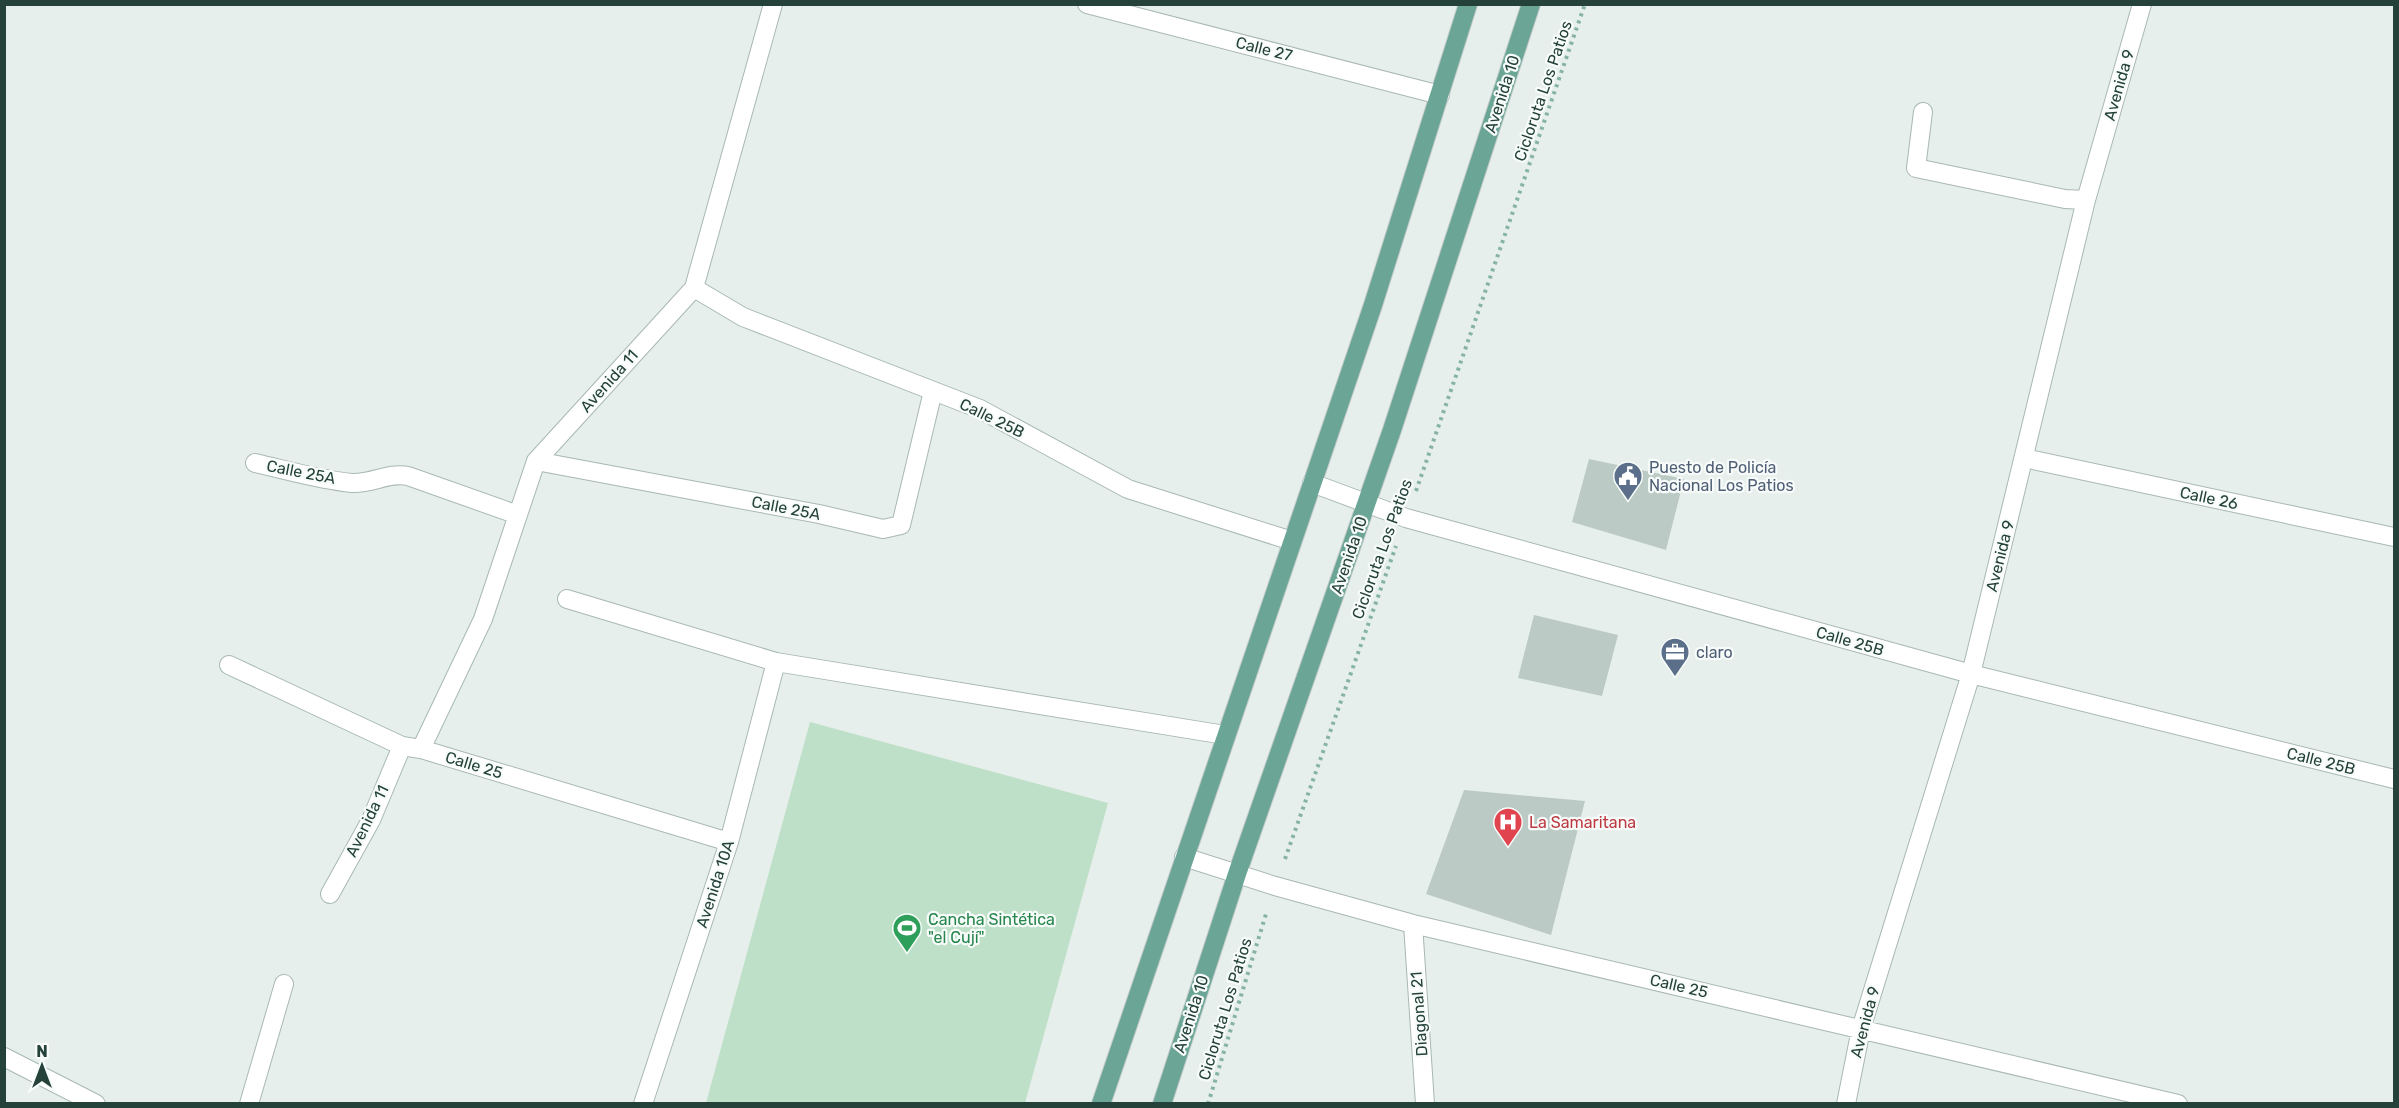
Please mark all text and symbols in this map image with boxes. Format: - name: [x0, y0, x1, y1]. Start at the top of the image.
- street label: Cicloruta Los Patios: [1510, 18, 1576, 164]
- street label: Calle 27: [1234, 33, 1294, 65]
- street label: Avenida 9: [2100, 47, 2138, 123]
- street label: Avenida 10: [1481, 53, 1523, 135]
- street label: Avenida 11: [576, 346, 642, 416]
- street label: Calle 25B: [956, 394, 1028, 442]
- street label: Calle 25A: [265, 456, 337, 488]
- place label: Puesto de Policía Nacional Los Patios: [1649, 458, 1794, 495]
- public building icon: Puesto de Policía Nacional Los Patios: [1612, 460, 1644, 502]
- street label: Cicloruta Los Patios: [1348, 476, 1416, 622]
- street label: Calle 26: [2178, 483, 2240, 514]
- street label: Calle 25A: [750, 492, 822, 524]
- street label: Avenida 10: [1327, 514, 1371, 596]
- street label: Avenida 9: [1982, 518, 2018, 594]
- street label: Calle 25B: [1814, 622, 1886, 660]
- office icon: claro: [1659, 636, 1691, 678]
- place label: claro: [1696, 643, 1733, 662]
- street label: Calle 25B: [2285, 743, 2357, 779]
- street label: Calle 25: [443, 747, 505, 783]
- street label: Avenida 11: [342, 782, 392, 860]
- hospital icon: La Samaritana: [1492, 806, 1524, 848]
- place label: La Samaritana: [1529, 813, 1636, 832]
- street label: Avenida 10A: [692, 837, 738, 930]
- place label: Cancha Sintética "el Cují": [928, 910, 1055, 947]
- sports icon: Cancha Sintética "el Cují": [891, 912, 923, 954]
- street label: Cicloruta Los Patios: [1194, 936, 1256, 1082]
- street label: Calle 25: [1648, 970, 1710, 1002]
- street label: Diagonal 21: [1407, 971, 1431, 1057]
- street label: Avenida 10: [1170, 973, 1212, 1055]
- street label: Avenida 9: [1846, 984, 1884, 1060]
- north arrow: [12, 1036, 72, 1096]
- text: N: [36, 1042, 48, 1061]

